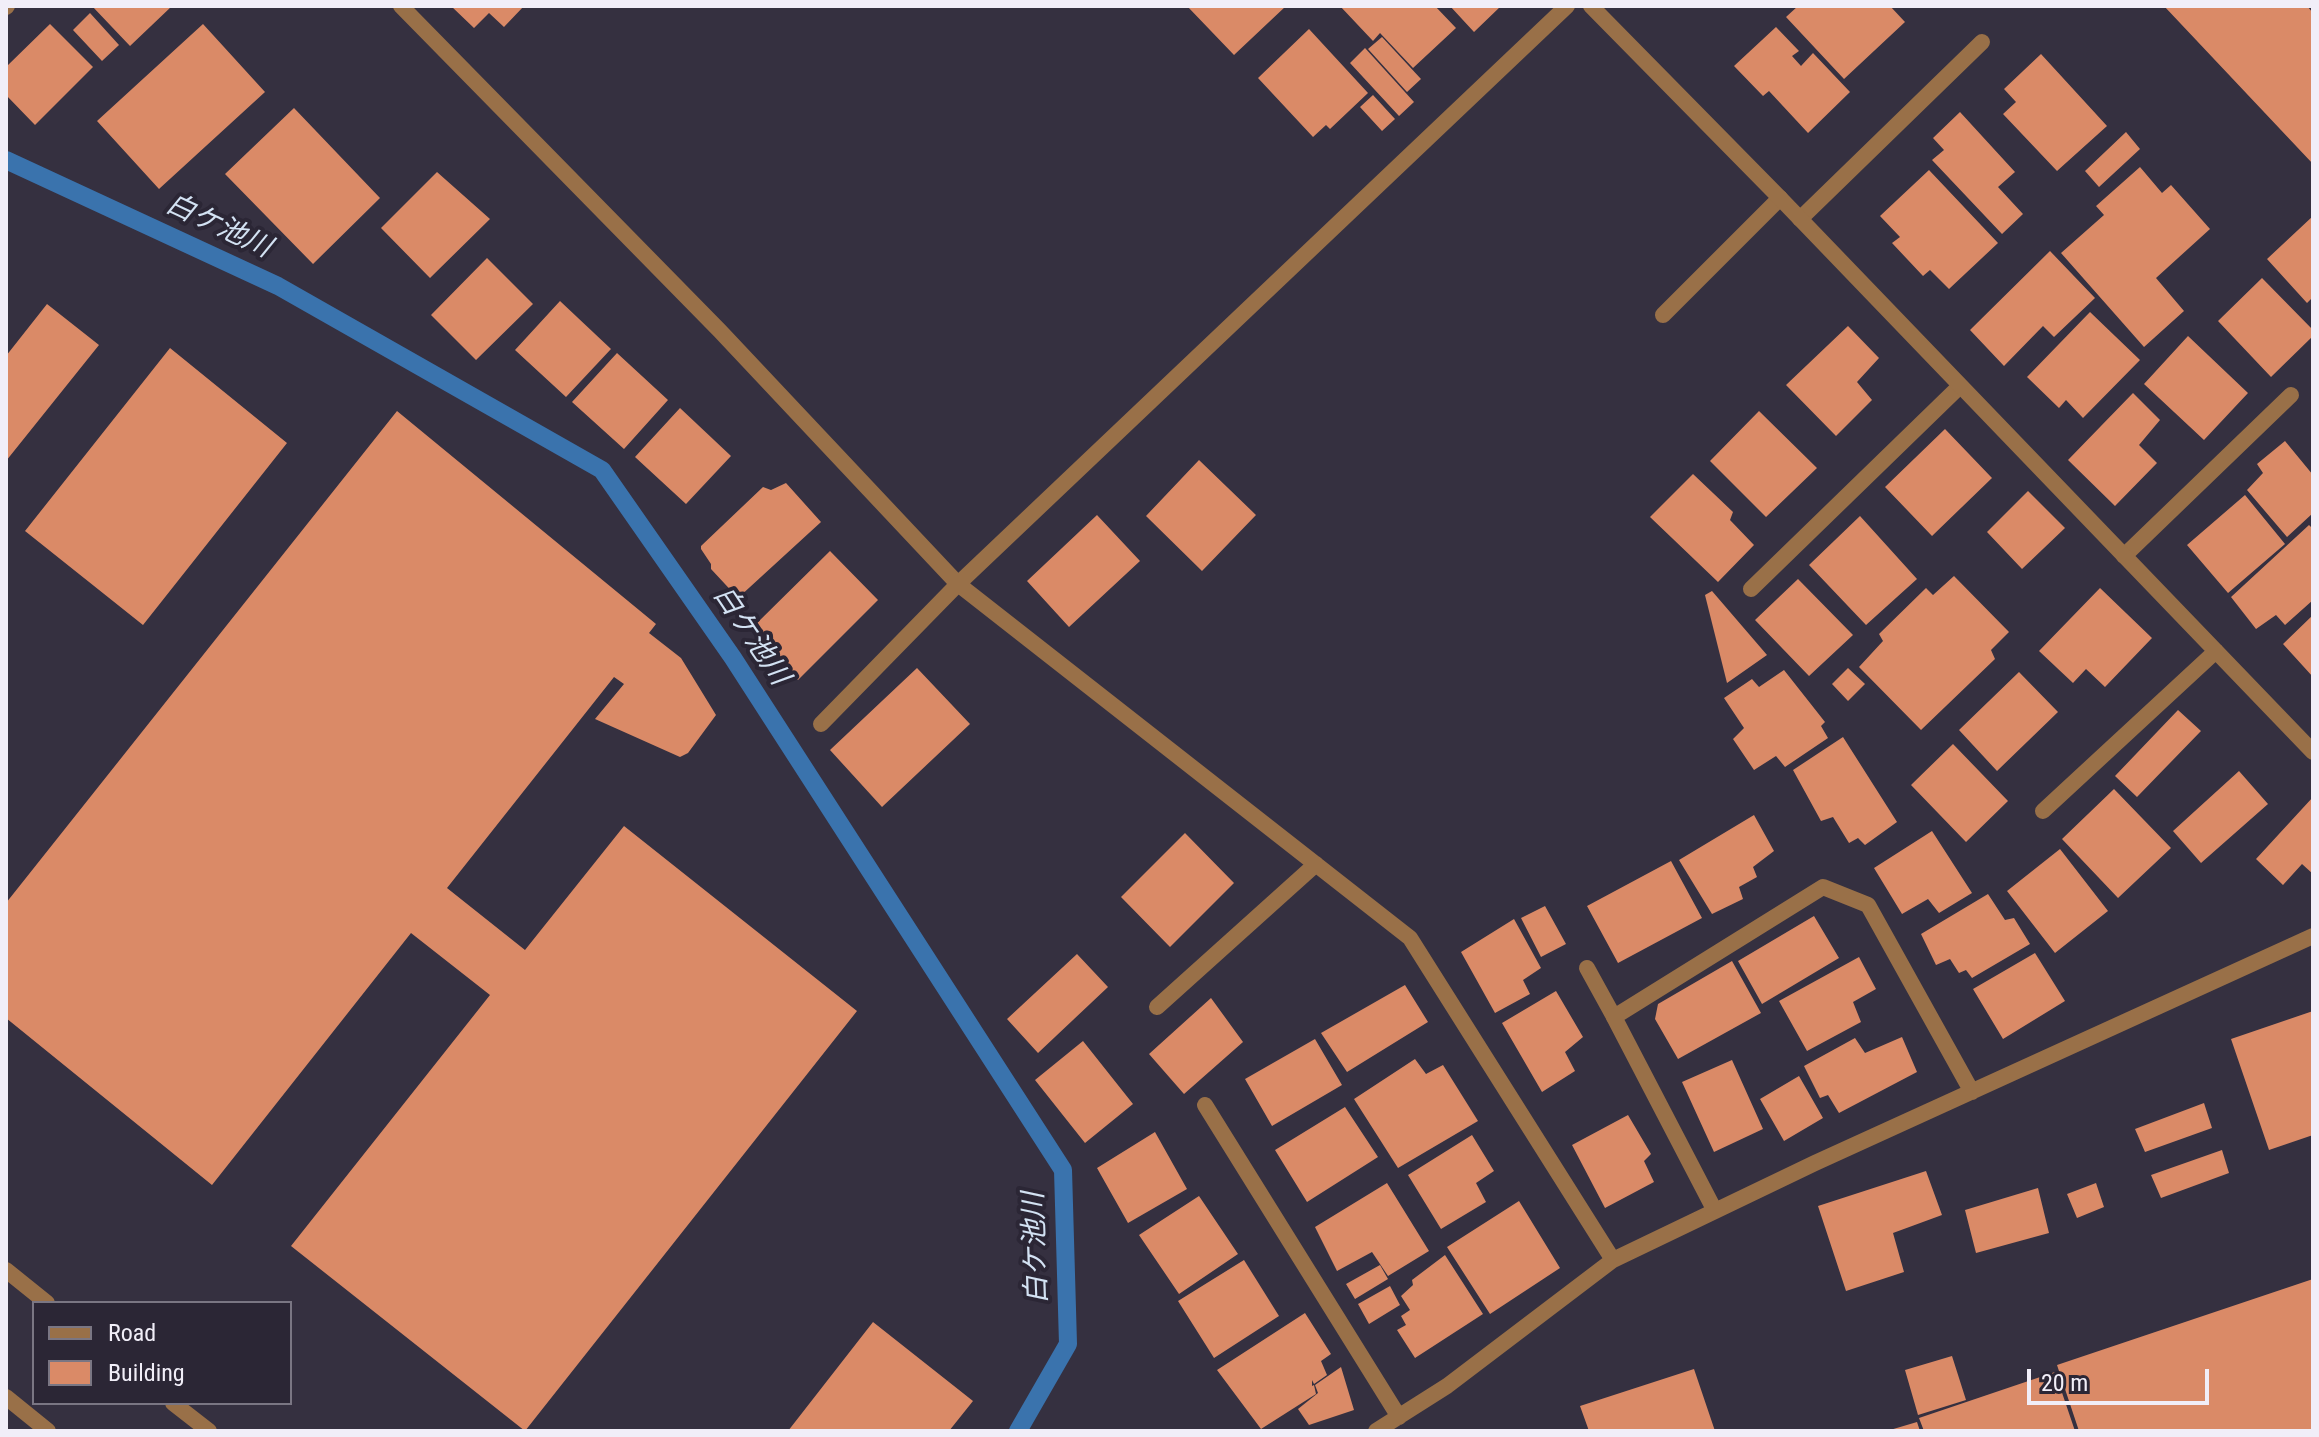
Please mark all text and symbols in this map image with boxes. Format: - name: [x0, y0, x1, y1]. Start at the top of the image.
- water label: 白ケ池川: [160, 188, 276, 266]
- water label: 白ケ池川: [705, 580, 795, 692]
- water label: 白ケ池川: [1018, 1191, 1056, 1305]
- legend: [32, 1301, 292, 1405]
- text: Road: [108, 1319, 156, 1347]
- scale bar: [2031, 1353, 2213, 1403]
- text: Building: [108, 1359, 185, 1387]
- text: 20 m: [2041, 1369, 2088, 1397]

